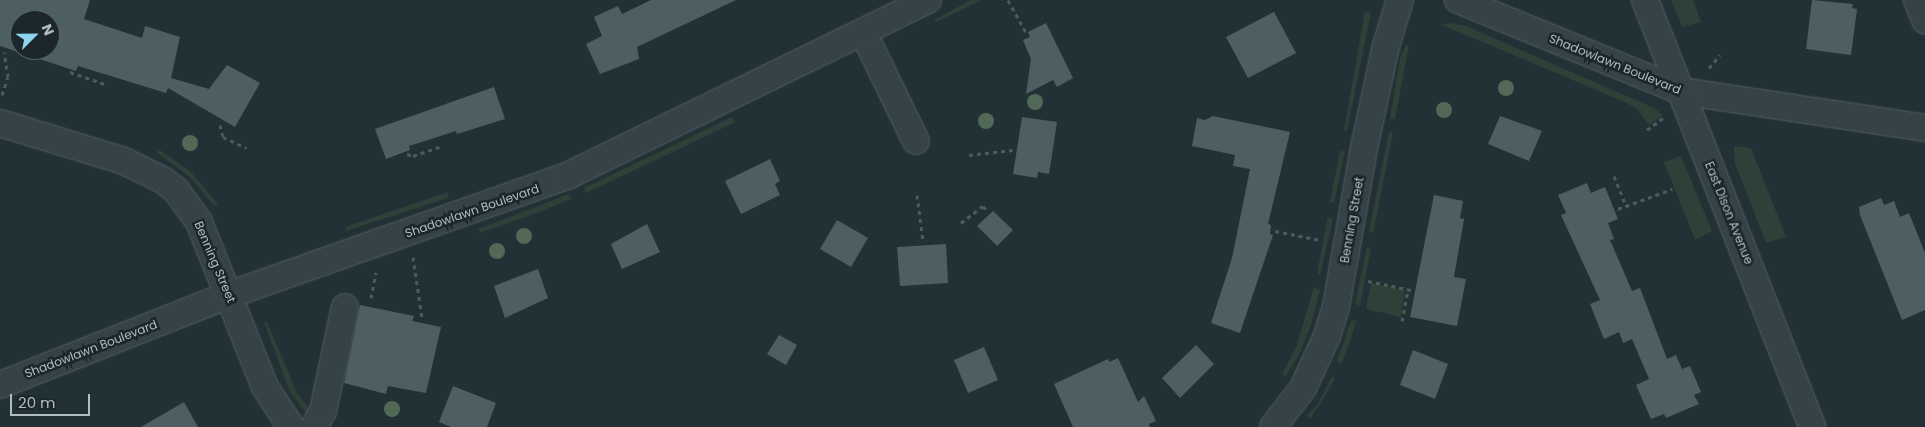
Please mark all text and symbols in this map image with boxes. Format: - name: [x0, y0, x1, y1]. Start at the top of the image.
- north arrow: [10, 10, 60, 60]
- text: N: [37, 21, 59, 38]
- street label: Shadowlawn Boulevard: [1547, 31, 1683, 97]
- street label: East Dison Avenue: [1702, 160, 1756, 266]
- street label: Benning Street: [1337, 176, 1367, 264]
- street label: Shadowlawn Boulevard: [403, 181, 541, 241]
- street label: Benning Street: [191, 219, 239, 305]
- street label: Shadowlawn Boulevard: [23, 317, 159, 381]
- scale bar: [12, 384, 92, 416]
- text: 20 m: [18, 392, 56, 413]

